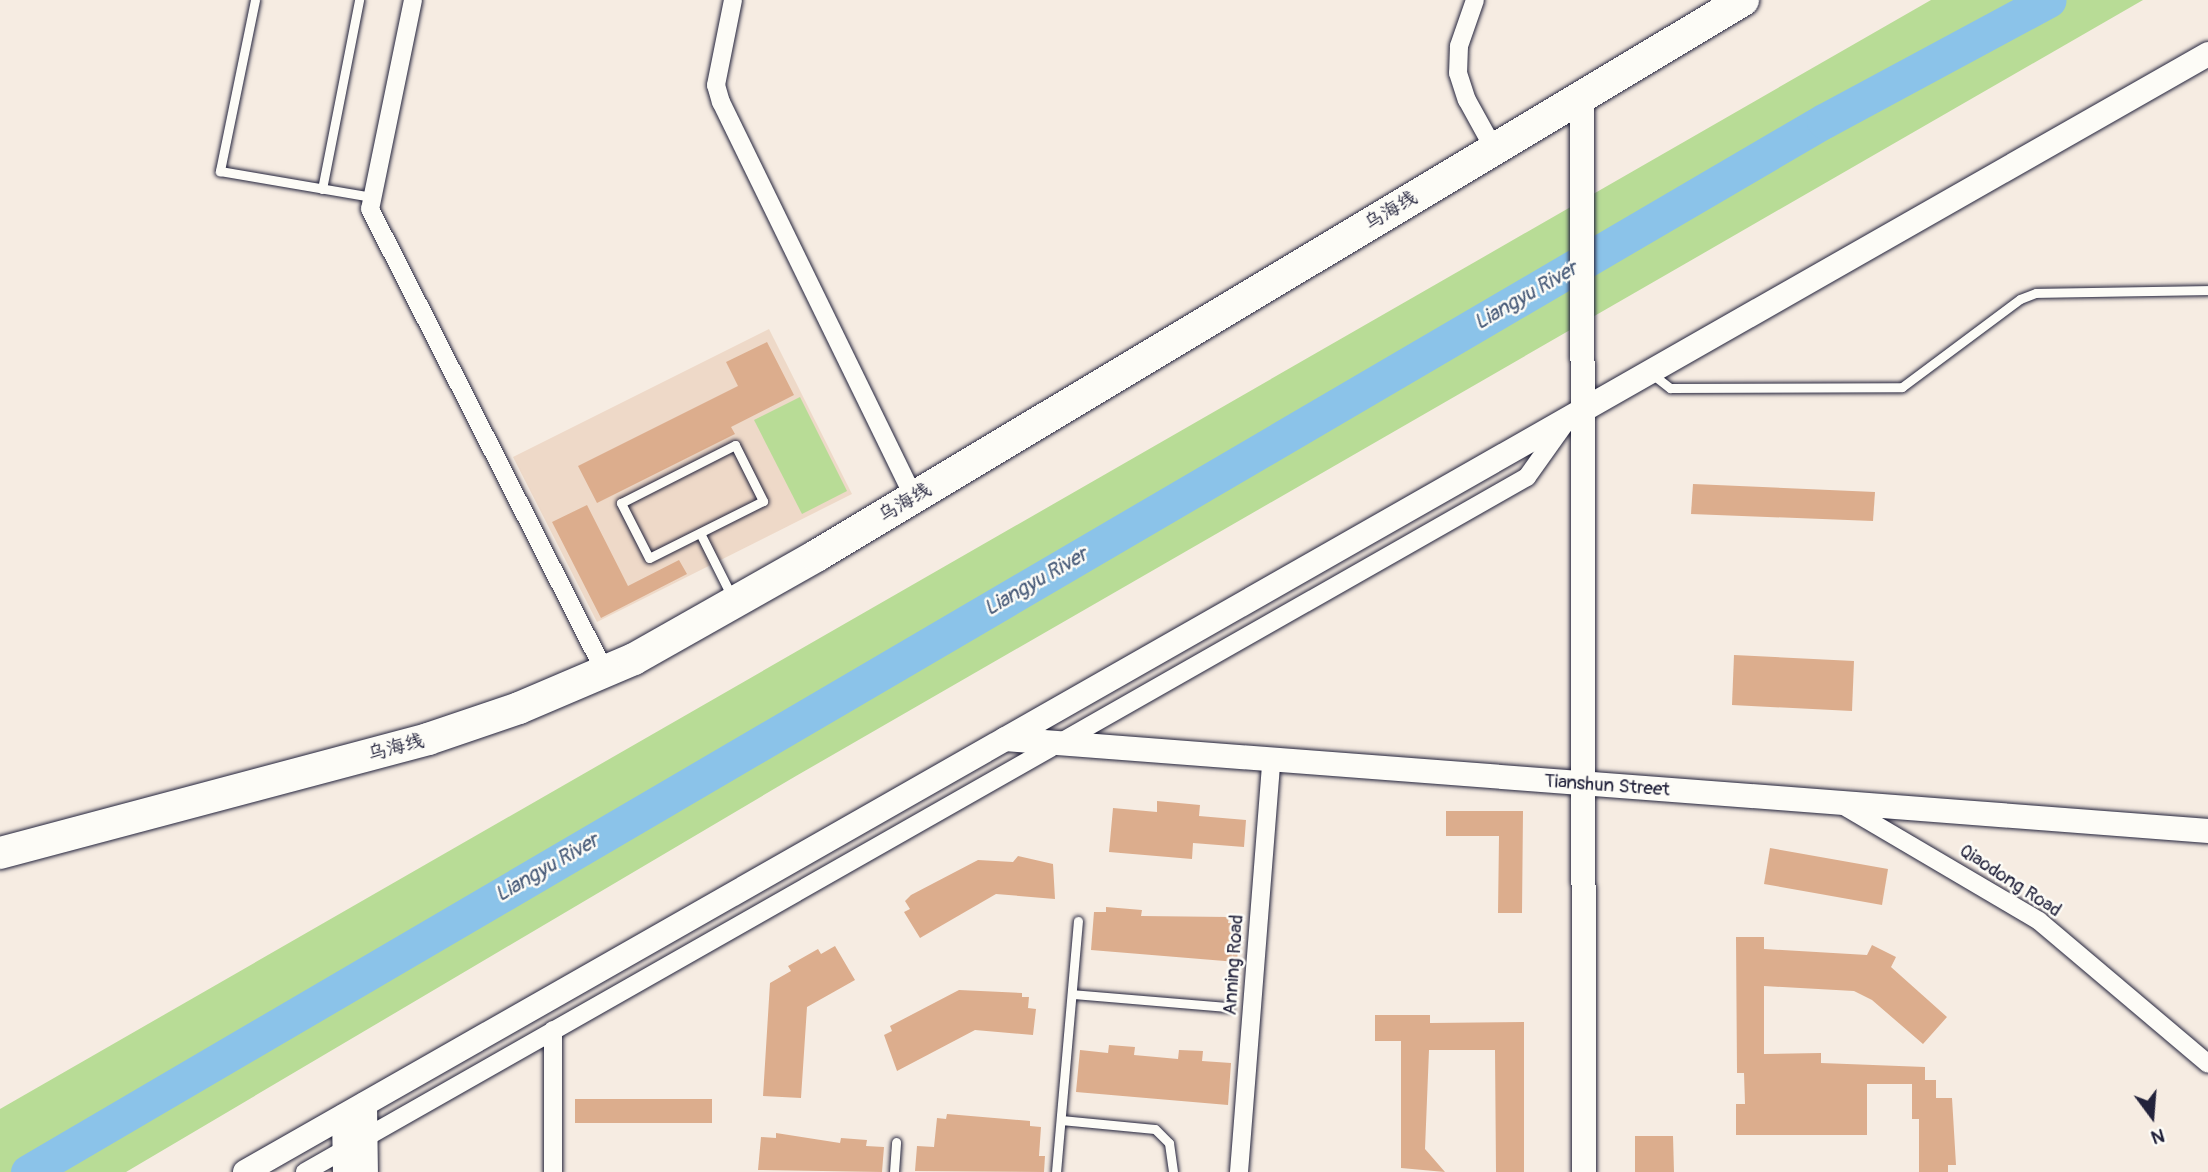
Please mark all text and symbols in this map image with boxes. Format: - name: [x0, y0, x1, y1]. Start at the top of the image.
- street label: 乌海线: [1361, 187, 1421, 235]
- water label: Liangyu River: [1470, 256, 1582, 336]
- street label: 乌海线: [875, 479, 935, 527]
- water label: Liangyu River: [980, 542, 1092, 622]
- street label: 乌海线: [366, 730, 426, 766]
- street label: Tianshun Street: [1543, 770, 1671, 802]
- water label: Liangyu River: [491, 828, 603, 908]
- street label: Qiaodong Road: [1955, 840, 2065, 922]
- street label: Anning Road: [1219, 914, 1249, 1016]
- north arrow: [2117, 1081, 2187, 1151]
- text: N: [2148, 1123, 2167, 1149]

